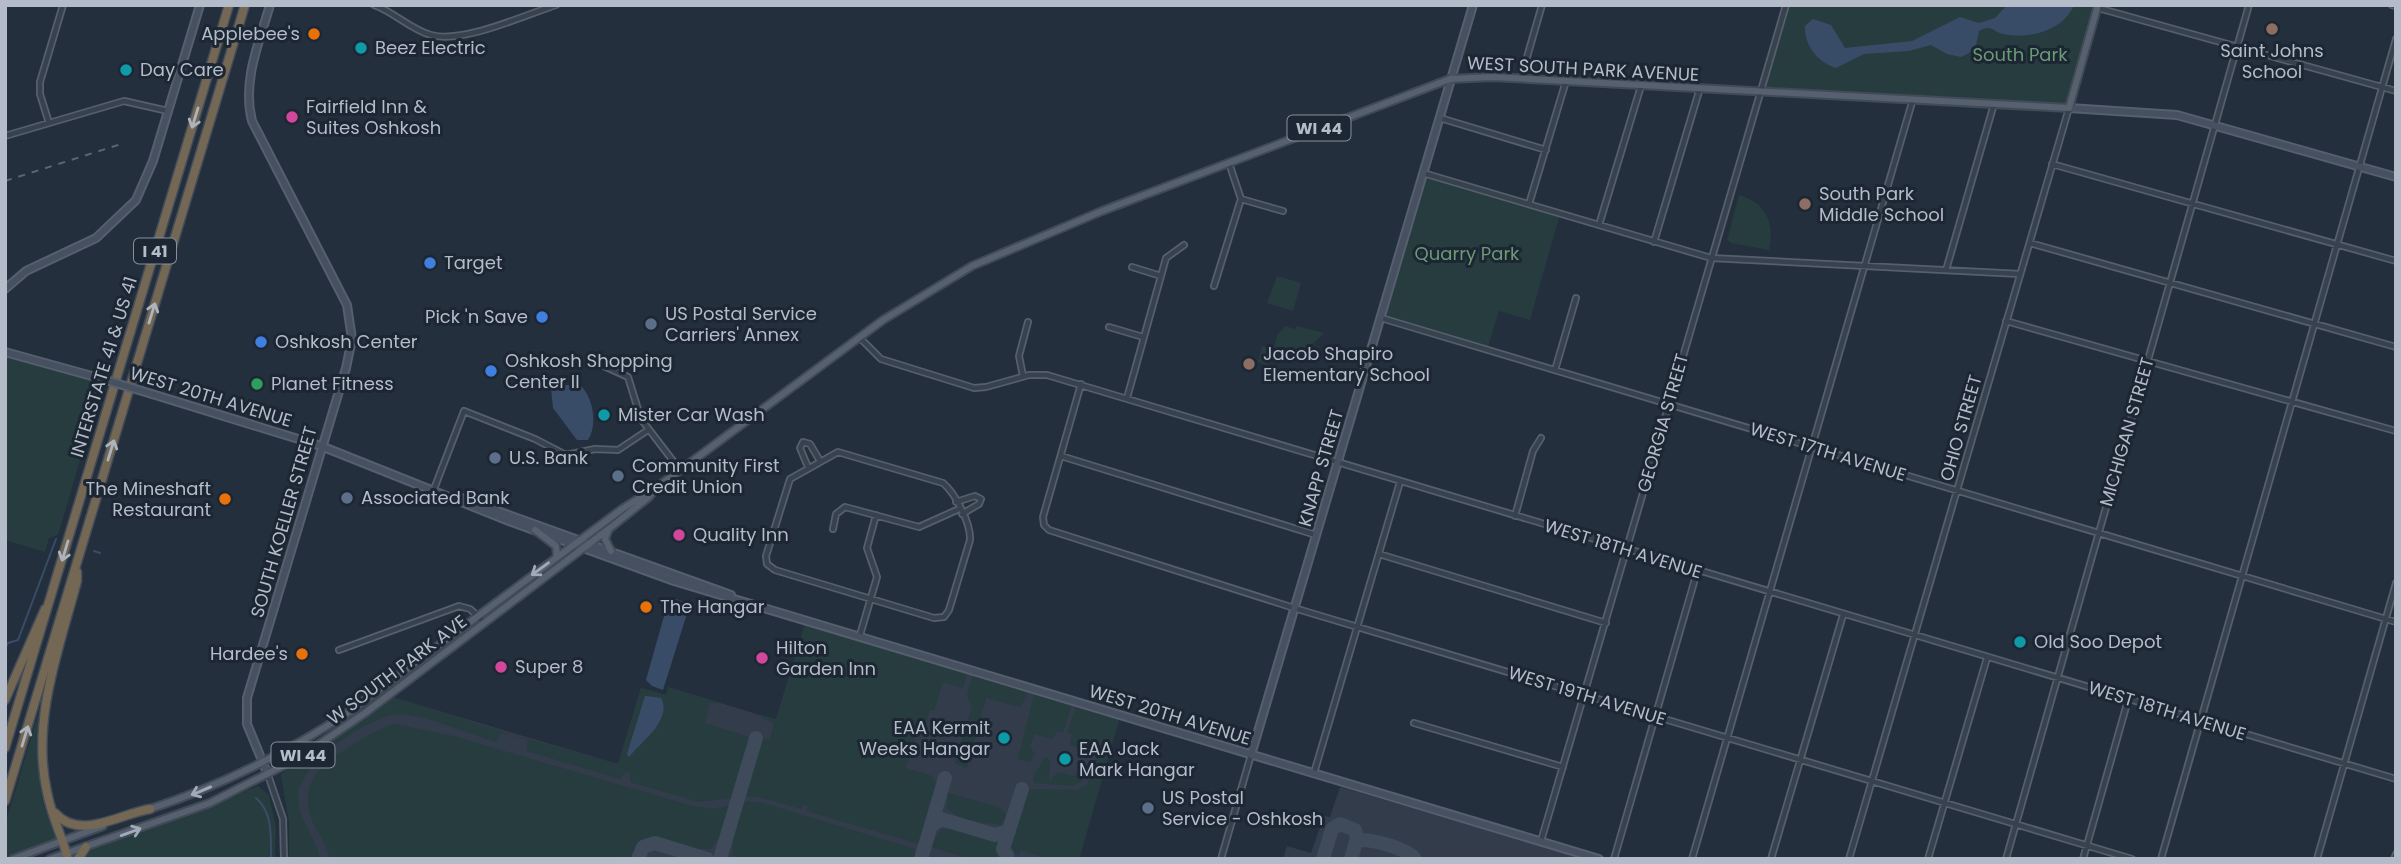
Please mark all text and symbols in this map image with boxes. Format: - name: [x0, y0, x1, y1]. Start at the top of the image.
- place label: Applebee's: [201, 21, 300, 46]
- marker: Saint Johns School: [2264, 21, 2280, 37]
- marker: Applebee's: [306, 26, 322, 42]
- place label: Beez Electric: [375, 35, 486, 60]
- place label: Saint Johns School: [2220, 38, 2324, 84]
- marker: Beez Electric: [353, 40, 369, 56]
- park label: South Park: [1972, 42, 2068, 67]
- street label: WEST SOUTH PARK AVENUE: [1466, 50, 1700, 87]
- place label: Day Care: [140, 57, 224, 82]
- marker: Day Care: [118, 62, 134, 78]
- place label: Fairfield Inn & Suites Oshkosh: [306, 94, 441, 140]
- one-way arrow: [188, 106, 201, 128]
- marker: Fairfield Inn & Suites Oshkosh: [284, 109, 300, 125]
- road number: WI 44: [1288, 116, 1350, 140]
- place label: South Park Middle School: [1819, 181, 1944, 227]
- marker: South Park Middle School: [1797, 196, 1813, 212]
- road number: I 41: [134, 238, 176, 264]
- park label: Quarry Park: [1415, 241, 1520, 266]
- place label: Target: [444, 250, 503, 275]
- marker: Target: [422, 255, 438, 271]
- street label: INTERSTATE 41 & US 41: [64, 273, 143, 460]
- place label: US Postal Service Carriers' Annex: [665, 301, 817, 347]
- one-way arrow: [147, 302, 160, 324]
- place label: Pick 'n Save: [425, 304, 528, 329]
- marker: Pick 'n Save: [534, 309, 550, 325]
- marker: US Postal Service Carriers' Annex: [643, 316, 659, 332]
- place label: Oshkosh Center: [275, 329, 418, 354]
- marker: Oshkosh Center: [253, 334, 269, 350]
- place label: Jacob Shapiro Elementary School: [1263, 341, 1430, 387]
- place label: Oshkosh Shopping Center II: [505, 348, 673, 394]
- street label: GEORGIA STREET: [1631, 350, 1694, 495]
- street label: MICHIGAN STREET: [2093, 354, 2160, 509]
- marker: Jacob Shapiro Elementary School: [1241, 356, 1257, 372]
- street label: WEST 20TH AVENUE: [127, 360, 295, 433]
- marker: Oshkosh Shopping Center II: [483, 363, 499, 379]
- place label: Planet Fitness: [271, 371, 394, 396]
- street label: OHIO STREET: [1933, 372, 1988, 484]
- marker: Planet Fitness: [249, 376, 265, 392]
- place label: Mister Car Wash: [618, 402, 765, 427]
- street label: KNAPP STREET: [1292, 406, 1349, 529]
- marker: Mister Car Wash: [596, 407, 612, 423]
- street label: WEST 17TH AVENUE: [1747, 416, 1909, 487]
- street label: SOUTH KOELLER STREET: [244, 423, 323, 620]
- one-way arrow: [106, 439, 119, 461]
- place label: U.S. Bank: [509, 445, 589, 470]
- marker: U.S. Bank: [487, 450, 503, 466]
- place label: Community First Credit Union: [632, 453, 780, 499]
- marker: Community First Credit Union: [610, 468, 626, 484]
- place label: The Mineshaft Restaurant: [86, 476, 211, 522]
- place label: Associated Bank: [361, 485, 510, 510]
- marker: Associated Bank: [339, 490, 355, 506]
- marker: The Mineshaft Restaurant: [217, 491, 233, 507]
- street label: WEST 18TH AVENUE: [1541, 513, 1705, 584]
- place label: Quality Inn: [693, 522, 789, 547]
- marker: Quality Inn: [671, 527, 687, 543]
- one-way arrow: [57, 540, 70, 562]
- one-way arrow: [531, 562, 550, 576]
- place label: The Hangar: [660, 594, 765, 619]
- marker: The Hangar: [638, 599, 654, 615]
- street label: W SOUTH PARK AVE: [322, 609, 472, 730]
- place label: Old Soo Depot: [2034, 629, 2162, 654]
- marker: Old Soo Depot: [2012, 634, 2028, 650]
- place label: Hilton Garden Inn: [776, 635, 876, 681]
- place label: Hardee's: [210, 641, 288, 666]
- marker: Hardee's: [294, 646, 310, 662]
- marker: Hilton Garden Inn: [754, 650, 770, 666]
- place label: Super 8: [515, 654, 583, 679]
- marker: Super 8: [493, 659, 509, 675]
- street label: WEST 19TH AVENUE: [1505, 660, 1669, 731]
- street label: WEST 18TH AVENUE: [2085, 675, 2249, 746]
- street label: WEST 20TH AVENUE: [1086, 678, 1254, 751]
- place label: EAA Kermit Weeks Hangar: [859, 715, 990, 761]
- one-way arrow: [19, 725, 32, 747]
- marker: EAA Kermit Weeks Hangar: [996, 730, 1012, 746]
- place label: EAA Jack Mark Hangar: [1079, 736, 1195, 782]
- road number: WI 44: [272, 742, 334, 768]
- marker: EAA Jack Mark Hangar: [1057, 751, 1073, 767]
- one-way arrow: [191, 785, 212, 798]
- place label: US Postal Service - Oshkosh: [1162, 785, 1323, 831]
- marker: US Postal Service - Oshkosh: [1140, 800, 1156, 816]
- one-way arrow: [120, 825, 142, 837]

